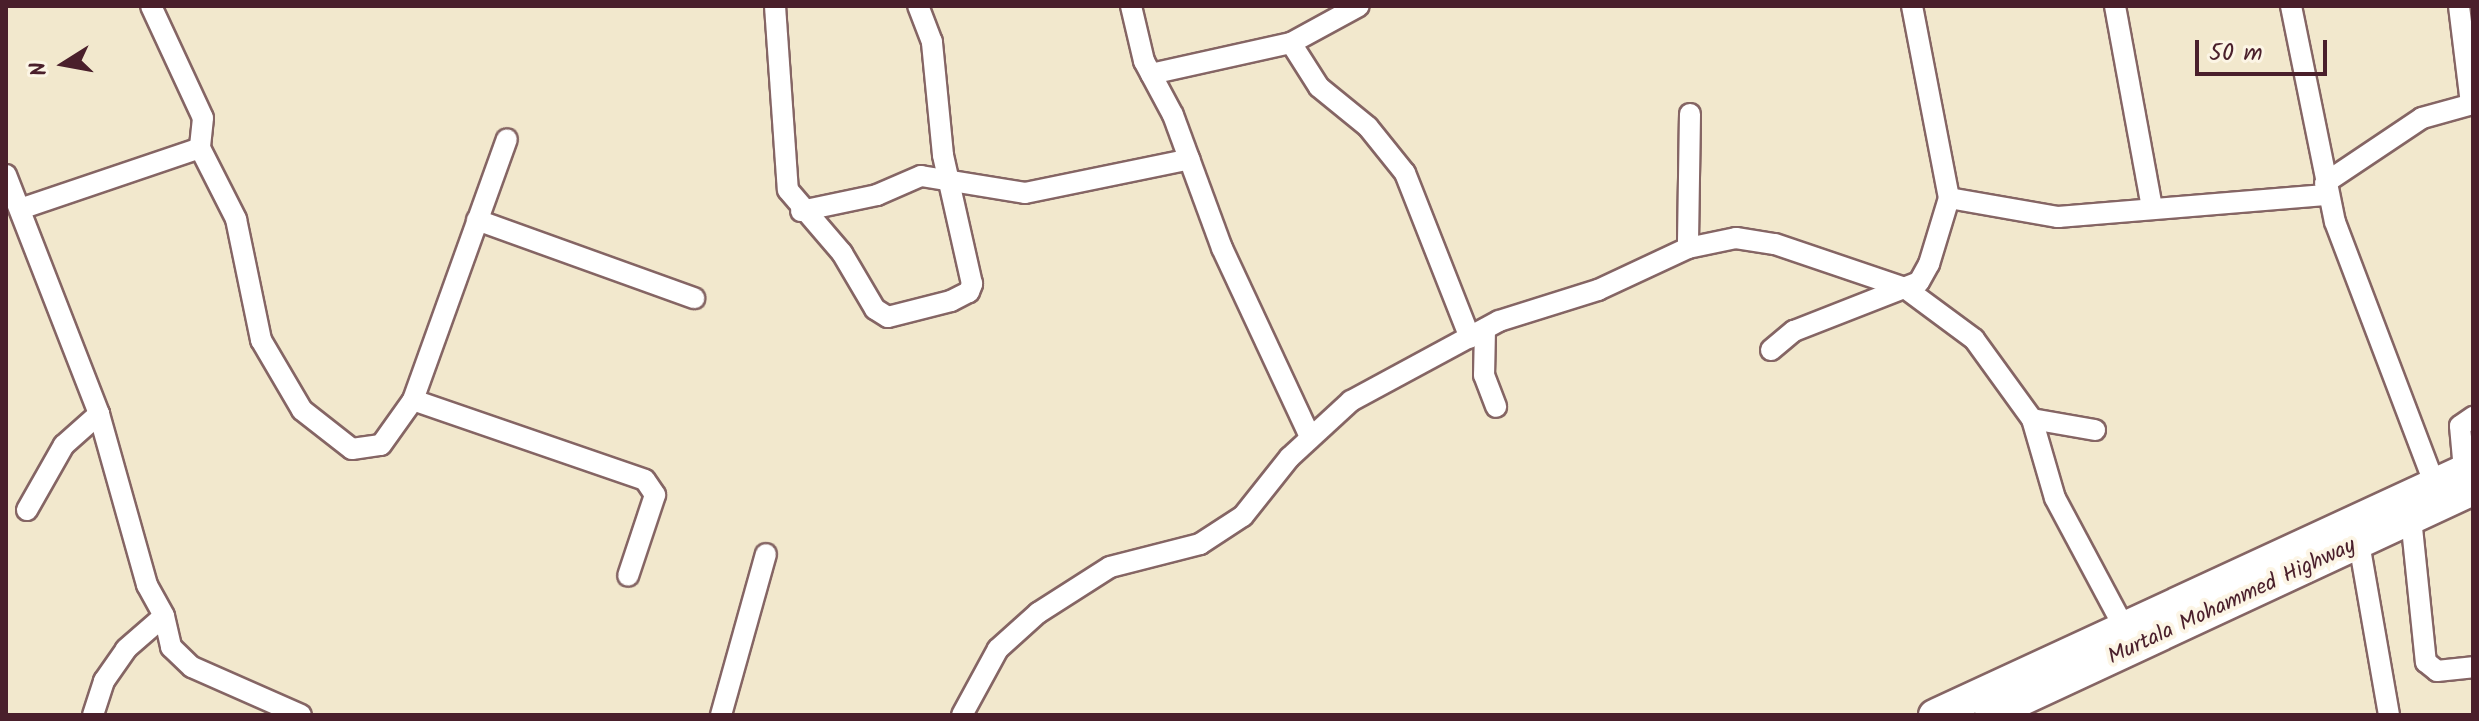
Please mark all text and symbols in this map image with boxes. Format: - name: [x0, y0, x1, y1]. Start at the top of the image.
- north arrow: [24, 24, 104, 104]
- scale bar: [2199, 24, 2331, 74]
- text: 50 m: [2209, 34, 2263, 73]
- text: N: [21, 59, 58, 79]
- street label: Murtala Mohammed Highway: [2104, 533, 2360, 671]

